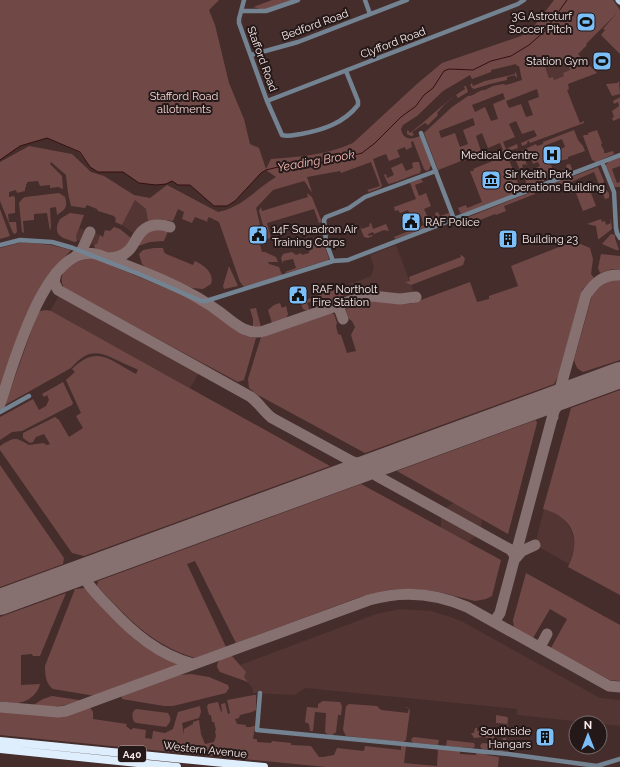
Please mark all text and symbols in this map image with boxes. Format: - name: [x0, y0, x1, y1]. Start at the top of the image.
- street label: Bedford Road: [280, 7, 350, 43]
- place label: 3G Astroturf Soccer Pitch: [509, 10, 572, 36]
- sports icon: 3G Astroturf Soccer Pitch: [575, 11, 597, 33]
- street label: Stafford Road: [244, 24, 280, 94]
- street label: Clyfford Road: [359, 25, 428, 61]
- sports icon: Station Gym: [591, 50, 613, 72]
- place label: Station Gym: [526, 55, 588, 68]
- park label: Stafford Road allotments: [150, 90, 219, 116]
- hospital icon: Medical Centre: [541, 144, 563, 166]
- water label: Yeading Brook: [276, 147, 356, 175]
- place label: Medical Centre: [461, 149, 539, 162]
- place label: Sir Keith Park Operations Building: [505, 168, 605, 194]
- museum icon: Sir Keith Park Operations Building: [480, 169, 502, 191]
- public building icon: RAF Police: [400, 211, 422, 233]
- place label: RAF Police: [425, 216, 480, 229]
- place label: 14F Squadron Air Training Corps: [272, 223, 358, 249]
- public building icon: 14F Squadron Air Training Corps: [247, 224, 269, 246]
- building icon: Building 23: [497, 228, 519, 250]
- place label: Building 23: [522, 233, 578, 246]
- place label: RAF Northolt Fire Station: [312, 283, 378, 309]
- public building icon: RAF Northolt Fire Station: [287, 284, 309, 306]
- north arrow: [568, 715, 608, 755]
- text: N: [584, 719, 592, 732]
- place label: Southside Hangars: [480, 725, 532, 751]
- building icon: Southside Hangars: [534, 726, 556, 748]
- street label: Western Avenue: [163, 739, 248, 761]
- road number: A40: [118, 746, 146, 762]

